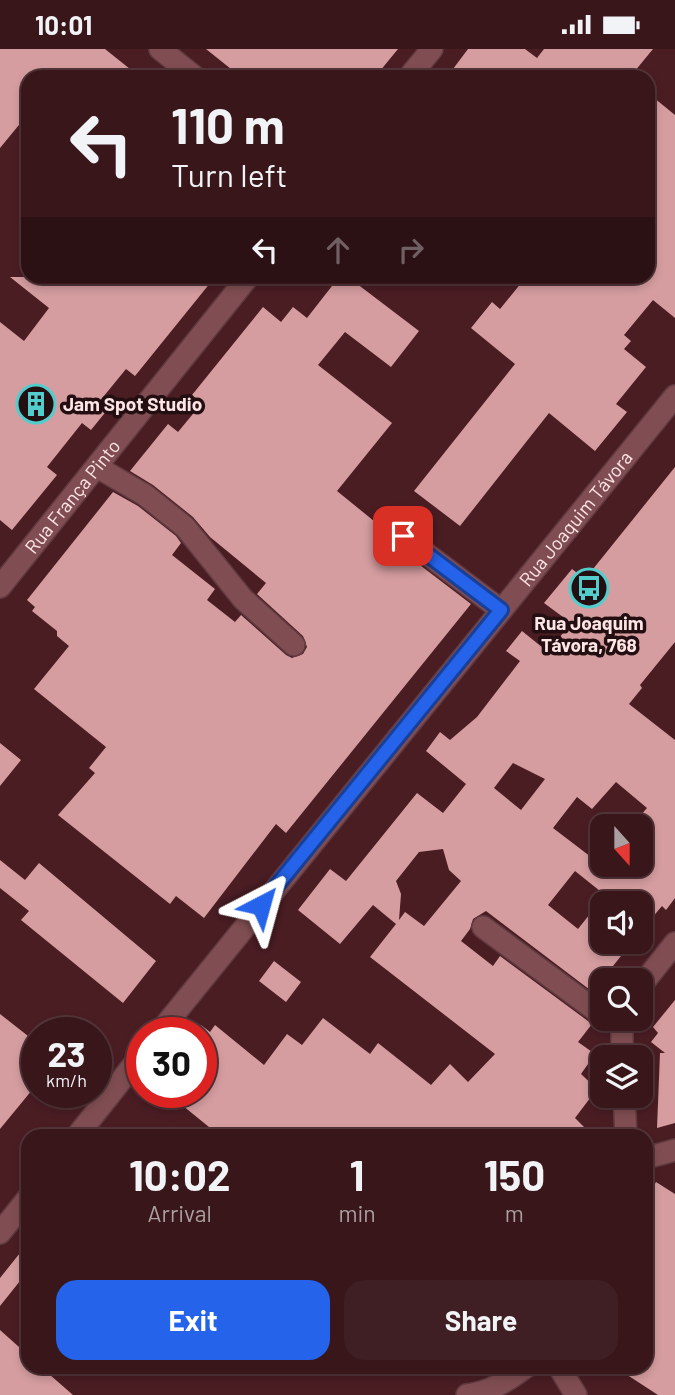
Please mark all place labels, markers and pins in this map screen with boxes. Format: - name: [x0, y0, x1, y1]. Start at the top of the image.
- building icon: Jam Spot Studio: [15, 383, 57, 425]
- place label: Jam Spot Studio: [63, 392, 202, 415]
- pin: [373, 506, 433, 566]
- bus stop icon: Rua Joaquim Távora, 768: [568, 567, 610, 609]
- place label: Rua Joaquim Távora, 768: [534, 611, 644, 656]

